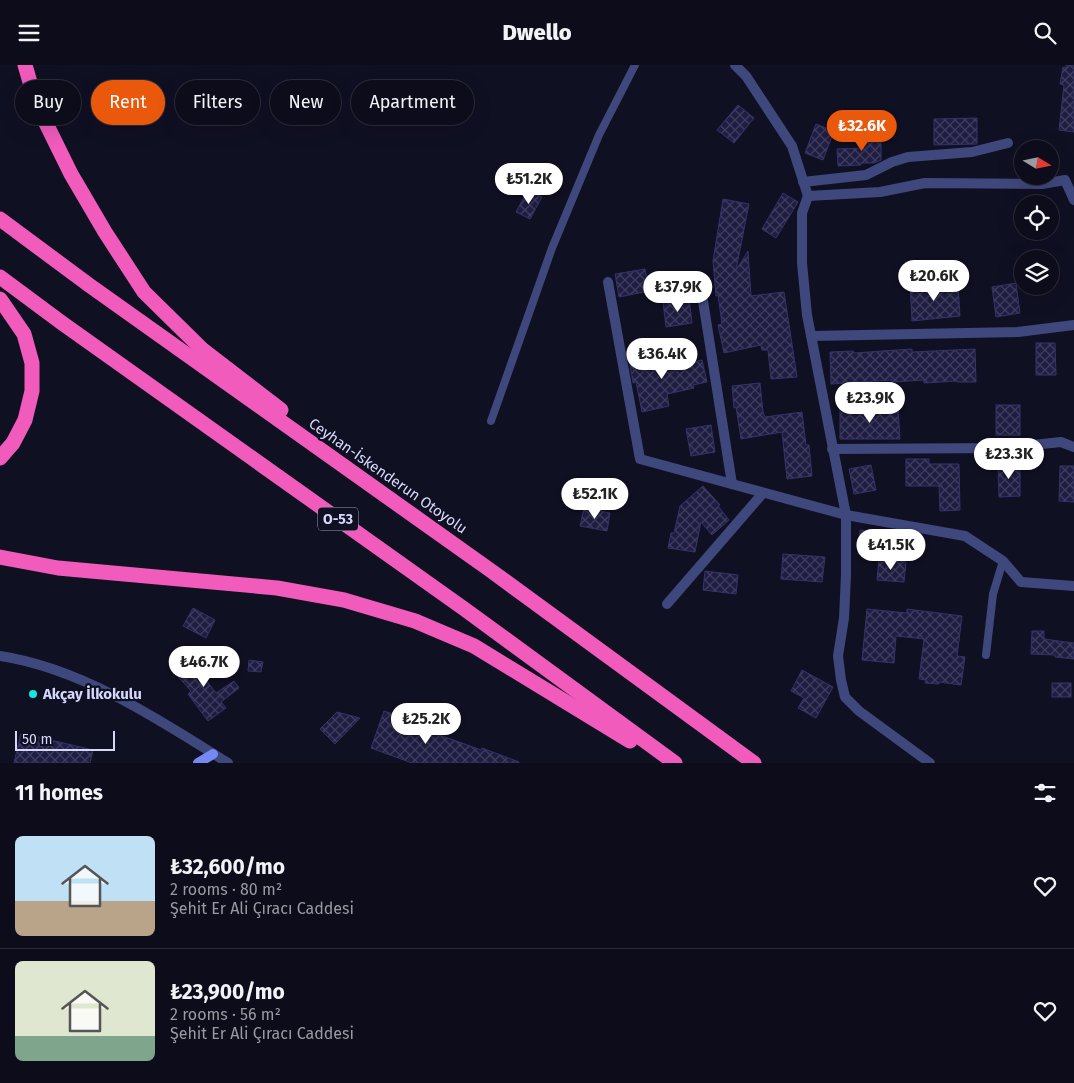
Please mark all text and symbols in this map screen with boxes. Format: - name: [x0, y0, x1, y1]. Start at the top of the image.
- icon: menu: [15, 19, 43, 47]
- text: Dwello: [502, 19, 572, 46]
- icon: search: [1031, 19, 1059, 47]
- chip: Buy: [15, 80, 81, 125]
- chip: Rent: [91, 80, 165, 125]
- chip: Filters: [175, 80, 260, 125]
- chip: New: [270, 80, 341, 125]
- chip: Apartment: [351, 80, 474, 125]
- pin: ₺32.6K: [821, 109, 903, 152]
- text: ₺32.6K: [838, 116, 886, 135]
- north arrow: [1014, 140, 1059, 185]
- map controls: [1014, 140, 1059, 295]
- pin: ₺51.2K: [488, 163, 570, 205]
- text: ₺51.2K: [506, 169, 552, 188]
- button: locate: [1014, 195, 1059, 240]
- button: layers: [1014, 250, 1059, 295]
- pin: ₺20.6K: [893, 259, 975, 302]
- text: ₺20.6K: [909, 266, 959, 285]
- pin: ₺37.9K: [637, 271, 719, 313]
- text: ₺37.9K: [654, 277, 702, 296]
- pin: ₺36.4K: [621, 337, 703, 380]
- text: ₺36.4K: [637, 344, 687, 363]
- pin: ₺23.9K: [829, 381, 911, 424]
- text: ₺23.9K: [846, 388, 894, 407]
- street label: Ceyhan-İskenderun Otoyolu: [305, 414, 471, 538]
- pin: ₺23.3K: [968, 437, 1050, 480]
- text: ₺23.3K: [985, 444, 1033, 463]
- pin: ₺52.1K: [554, 477, 636, 520]
- text: ₺52.1K: [572, 484, 618, 503]
- road number: O-53: [318, 507, 358, 531]
- pin: ₺41.5K: [850, 529, 932, 571]
- text: ₺41.5K: [867, 535, 915, 554]
- pin: ₺46.7K: [163, 645, 245, 688]
- text: ₺46.7K: [180, 652, 228, 671]
- place label: Akçay İlkokulu: [42, 685, 142, 704]
- marker: Akçay İlkokulu: [27, 688, 39, 700]
- pin: ₺25.2K: [385, 703, 467, 745]
- text: ₺25.2K: [402, 709, 450, 728]
- scale bar: [15, 728, 115, 751]
- text: 50 m: [22, 731, 53, 748]
- icon: filters: [1031, 779, 1059, 807]
- text: 11 homes: [15, 780, 103, 806]
- text: ₺32,600/mo: [170, 854, 285, 880]
- icon: home: [55, 856, 115, 916]
- icon: heart: [1031, 872, 1059, 900]
- text: 2 rooms · 80 m²: [170, 880, 282, 899]
- text: Şehit Er Ali Çıracı Caddesi: [170, 899, 354, 918]
- text: ₺23,900/mo: [170, 979, 285, 1005]
- icon: home: [55, 981, 115, 1041]
- icon: heart: [1031, 997, 1059, 1025]
- text: 2 rooms · 56 m²: [170, 1005, 281, 1024]
- text: Şehit Er Ali Çıracı Caddesi: [170, 1024, 354, 1043]

